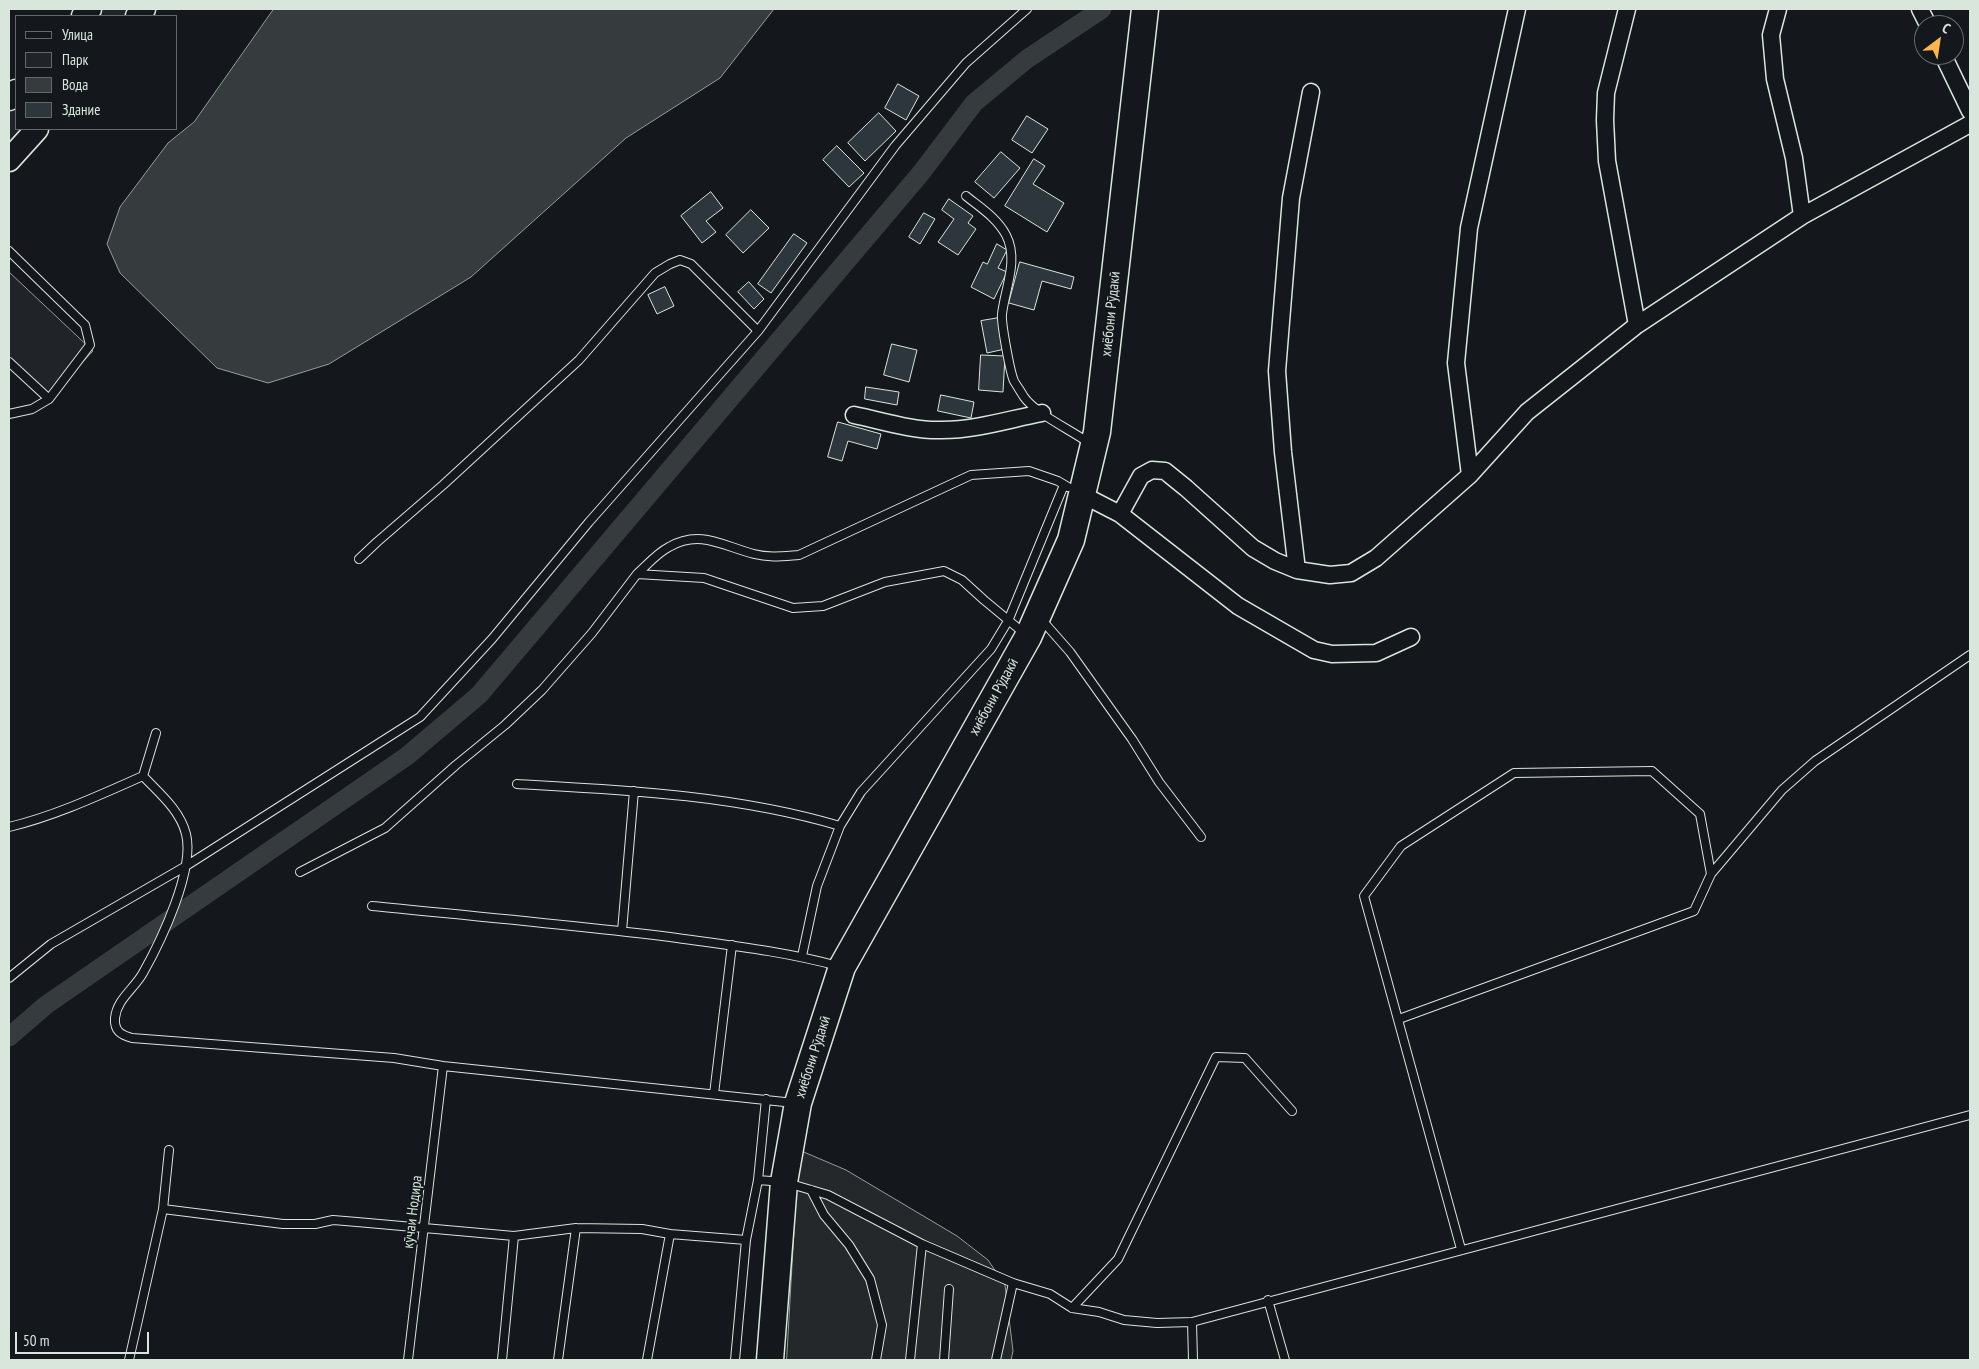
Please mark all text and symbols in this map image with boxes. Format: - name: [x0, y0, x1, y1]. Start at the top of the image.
- legend: [15, 15, 178, 130]
- north arrow: [1914, 15, 1964, 65]
- text: С: [1939, 19, 1954, 37]
- text: Улица: [62, 25, 93, 44]
- text: Парк: [62, 50, 88, 69]
- text: Вода: [62, 75, 88, 94]
- text: Здание: [62, 100, 100, 119]
- street label: хиёбони Рӯдакӣ: [1098, 271, 1124, 357]
- street label: хиёбони Рӯдакӣ: [965, 655, 1023, 739]
- street label: хиёбони Рӯдакӣ: [791, 1014, 835, 1100]
- street label: кӯчаи Нодира: [400, 1174, 426, 1250]
- scale bar: [18, 1322, 151, 1354]
- text: 50 m: [23, 1331, 49, 1350]

